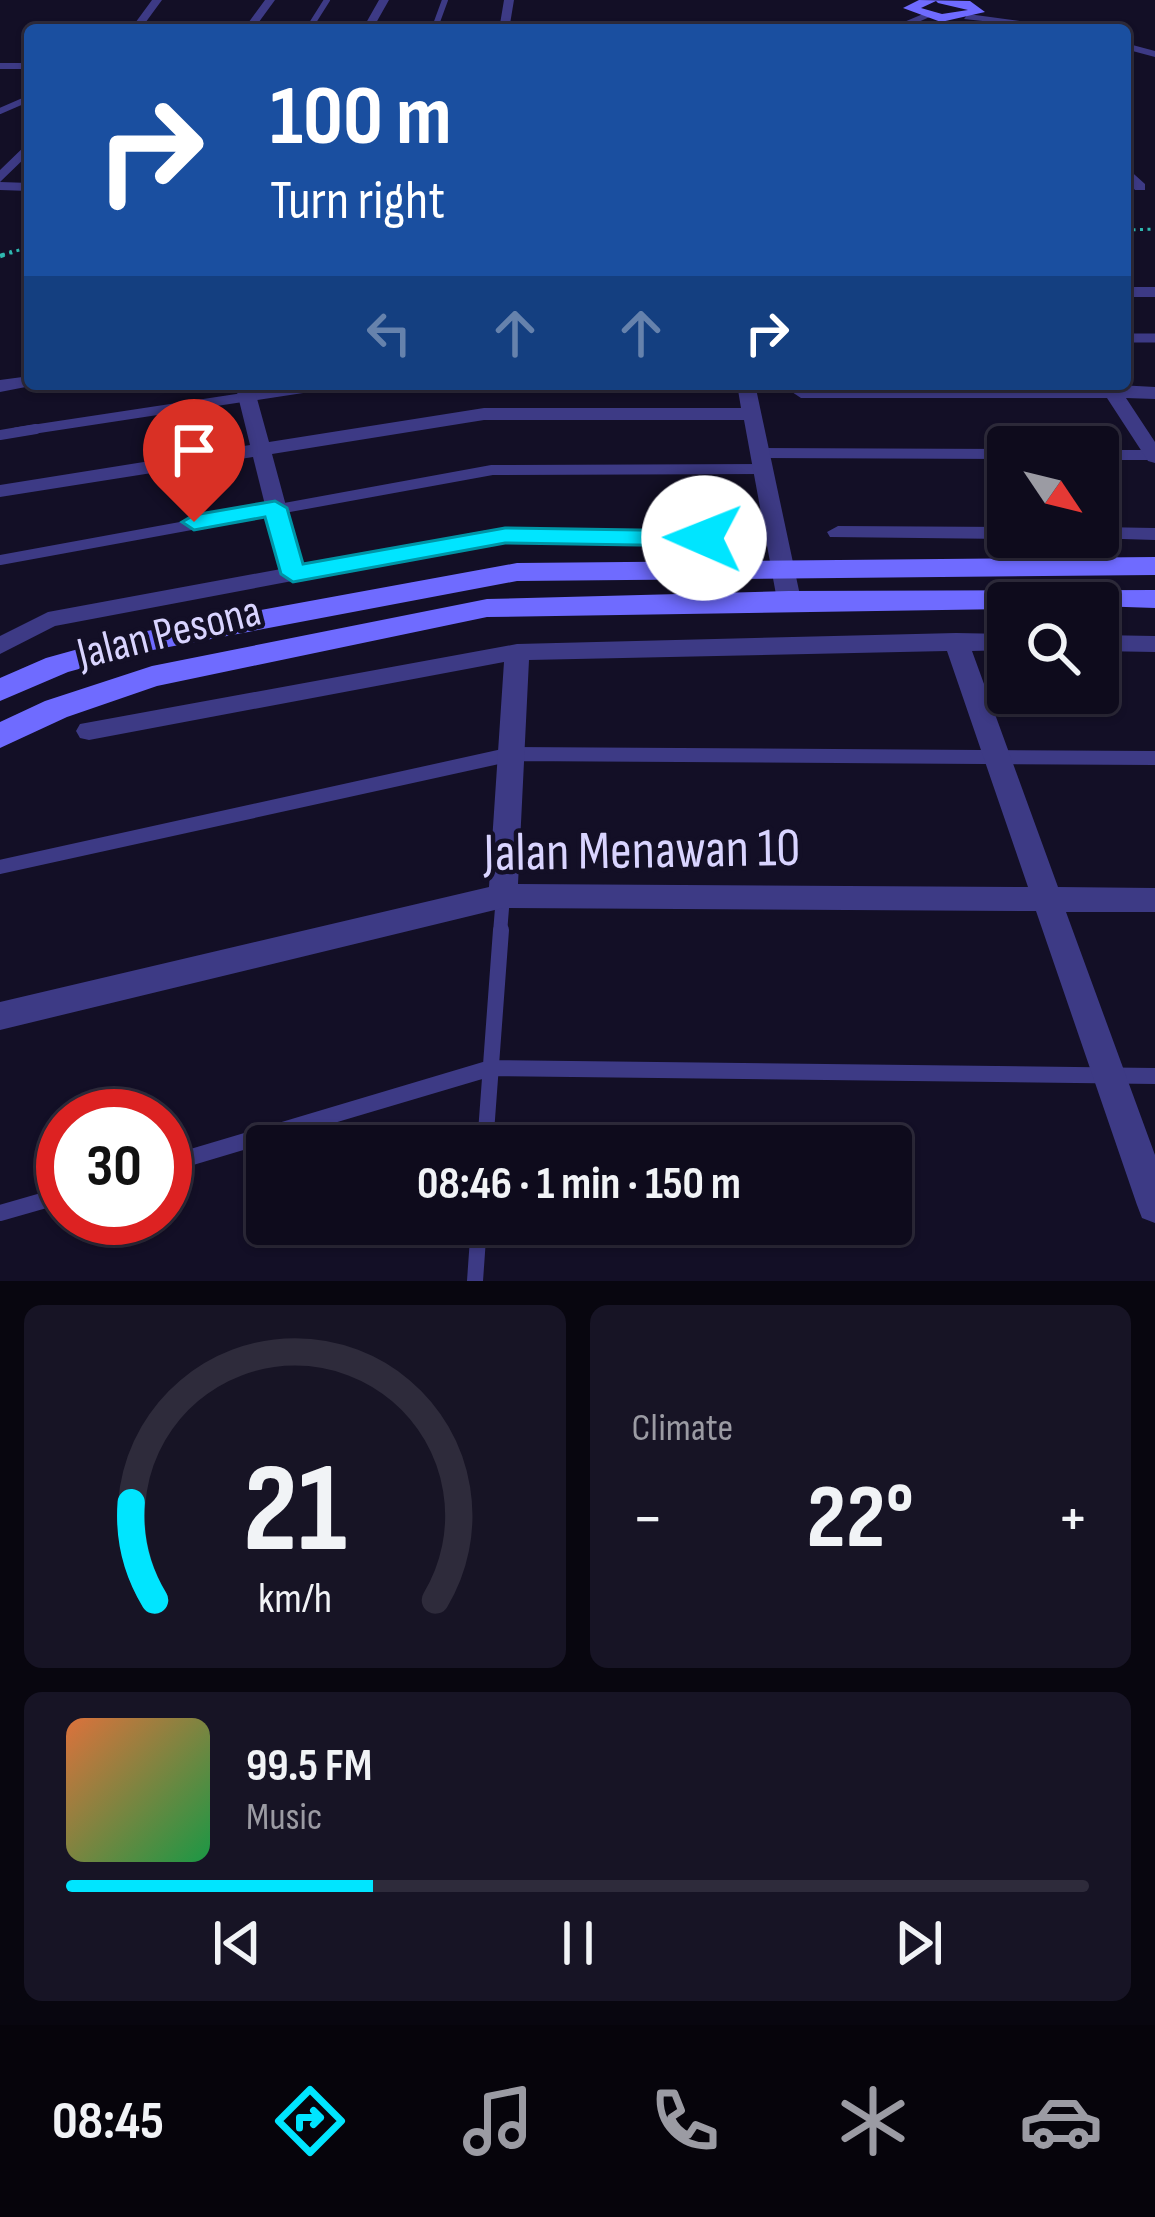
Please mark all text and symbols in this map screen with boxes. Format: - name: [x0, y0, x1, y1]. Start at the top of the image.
- text: 100 m: [270, 67, 452, 168]
- icon: right: [72, 72, 228, 228]
- text: Turn right: [270, 169, 445, 234]
- icon: left: [356, 300, 422, 366]
- icon: ahead: [482, 300, 548, 366]
- icon: ahead: [608, 300, 674, 366]
- icon: right: [734, 300, 800, 366]
- pin: [143, 399, 245, 522]
- icon: arrive: [161, 417, 227, 483]
- north arrow: [987, 426, 1119, 558]
- map controls: [987, 426, 1119, 714]
- position arrow: [641, 475, 767, 601]
- button: search: [987, 582, 1119, 714]
- street label: Jalan Pesona: [71, 584, 266, 683]
- street label: Jalan Menawan 10: [482, 816, 801, 886]
- speed limit sign: 30: [36, 1089, 192, 1245]
- text: 08:46 · 1 min · 150 m: [417, 1157, 741, 1212]
- text: Climate: [632, 1405, 733, 1452]
- text: 21: [243, 1437, 347, 1586]
- text: 22°: [807, 1465, 914, 1573]
- text: −: [632, 1480, 664, 1559]
- text: +: [1057, 1480, 1089, 1559]
- text: km/h: [258, 1572, 332, 1624]
- text: 99.5 FM: [246, 1739, 372, 1794]
- text: Music: [246, 1794, 322, 1841]
- icon: previous: [204, 1910, 270, 1976]
- icon: pause: [545, 1910, 611, 1976]
- icon: next: [886, 1910, 952, 1976]
- icon: directions: [268, 2079, 352, 2163]
- icon: music: [456, 2079, 540, 2163]
- icon: phone: [643, 2079, 727, 2163]
- icon: climate: [831, 2079, 915, 2163]
- icon: car: [1019, 2079, 1103, 2163]
- text: 08:45: [52, 2089, 164, 2154]

